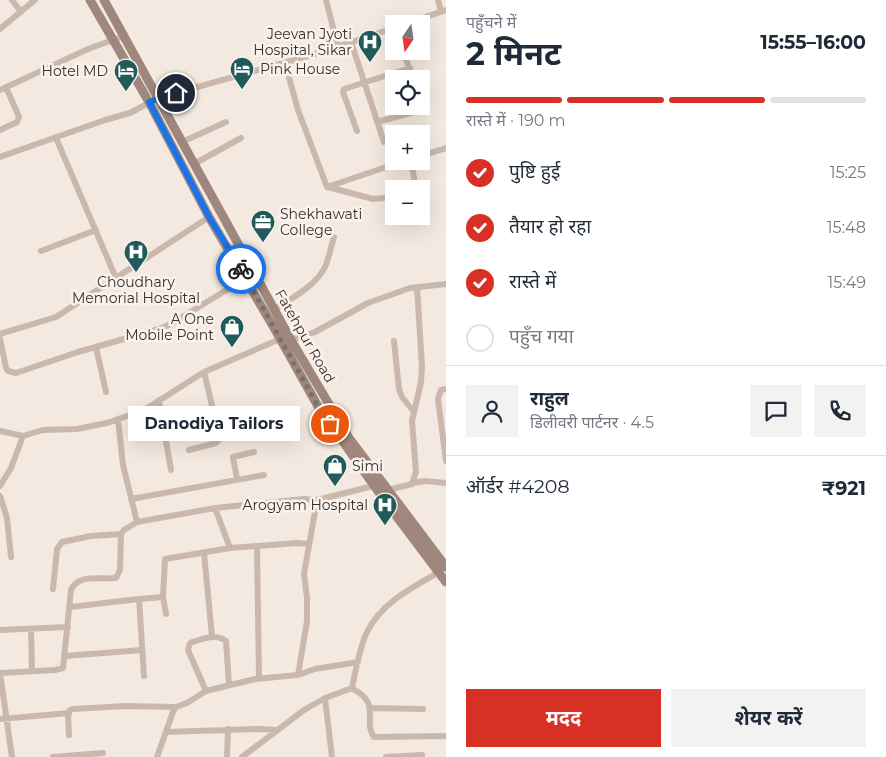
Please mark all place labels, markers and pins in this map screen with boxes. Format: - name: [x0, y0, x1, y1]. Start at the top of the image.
- place label: Jeevan Jyoti Hospital, Sikar: [253, 25, 352, 59]
- hospital icon: Jeevan Jyoti Hospital, Sikar: [357, 29, 383, 63]
- hotel icon: Pink House: [229, 56, 255, 90]
- hotel icon: Hotel MD: [113, 58, 139, 92]
- place label: Pink House: [260, 60, 340, 78]
- place label: Hotel MD: [42, 62, 108, 80]
- pin: [155, 72, 197, 114]
- place label: Shekhawati College: [280, 205, 362, 239]
- office icon: Shekhawati College: [250, 209, 276, 243]
- hospital icon: Choudhary Memorial Hospital: [123, 239, 149, 273]
- place label: Choudhary Memorial Hospital: [72, 273, 200, 307]
- place label: A One Mobile Point: [125, 310, 214, 344]
- shop icon: A One Mobile Point: [219, 314, 245, 348]
- pin: [309, 403, 351, 445]
- callout: Danodiya Tailors: [128, 406, 300, 442]
- shop icon: Simi: [322, 453, 348, 487]
- place label: Simi: [352, 457, 383, 475]
- hospital icon: Arogyam Hospital: [372, 492, 398, 526]
- place label: Arogyam Hospital: [243, 496, 368, 514]

